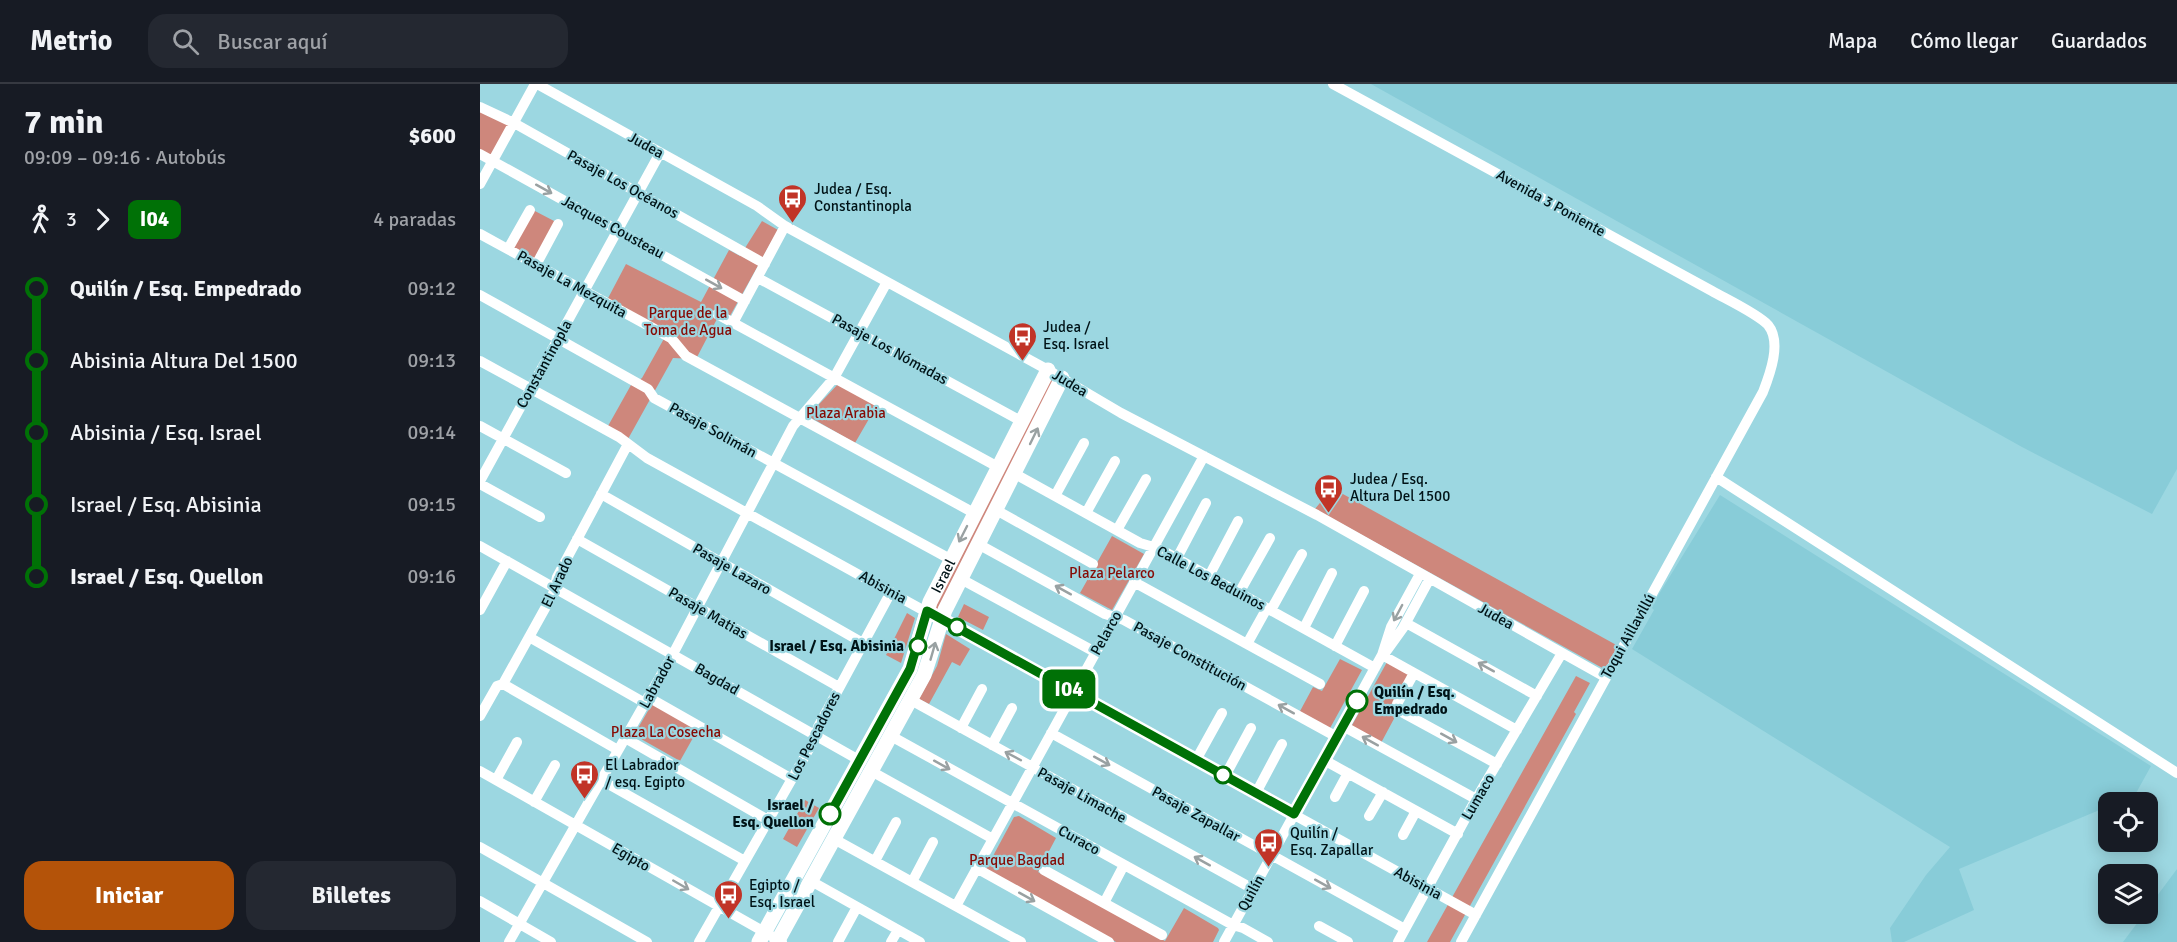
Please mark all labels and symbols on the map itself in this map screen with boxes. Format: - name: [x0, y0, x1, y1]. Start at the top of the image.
- street label: Judea: [625, 128, 667, 162]
- street label: Pasaje Los Océanos: [564, 146, 682, 222]
- street label: Avenida 3 Poniente: [1493, 166, 1609, 240]
- place label: Judea / Esq. Constantinopla: [814, 180, 912, 215]
- bus stop icon: Judea / Esq. Constantinopla: [777, 182, 809, 224]
- one-way arrow: [534, 184, 552, 195]
- street label: Jacques Cousteau: [559, 191, 667, 263]
- street label: Pasaje La Mezquita: [514, 246, 630, 322]
- one-way arrow: [706, 278, 723, 290]
- park label: Parque de la Toma de Agua: [644, 304, 732, 339]
- street label: Pasaje Los Nómadas: [829, 310, 951, 389]
- street label: Constantinopla: [512, 317, 576, 411]
- place label: Judea / Esq. Israel: [1043, 318, 1109, 353]
- bus stop icon: Judea / Esq. Israel: [1006, 320, 1038, 362]
- street label: Judea: [1049, 365, 1091, 401]
- street label: Pasaje Solimán: [666, 399, 760, 461]
- park label: Plaza Arabia: [806, 404, 886, 422]
- one-way arrow: [1028, 427, 1040, 445]
- place label: Judea / Esq. Altura Del 1500: [1350, 470, 1450, 505]
- bus stop icon: Judea / Esq. Altura Del 1500: [1313, 472, 1345, 514]
- one-way arrow: [957, 525, 969, 543]
- street label: Pasaje Lazaro: [690, 539, 775, 599]
- street label: Calle Los Beduinos: [1154, 542, 1269, 614]
- street label: El Arado: [537, 554, 577, 610]
- street label: Israel: [927, 556, 959, 596]
- park label: Plaza Pelarco: [1069, 564, 1155, 582]
- street label: Abisinia: [856, 567, 910, 607]
- street label: Pasaje Matias: [665, 583, 751, 643]
- one-way arrow: [1055, 584, 1072, 596]
- street label: Toqui Aillavillú: [1597, 591, 1659, 681]
- street label: Judea: [1475, 599, 1517, 633]
- one-way arrow: [1392, 604, 1404, 622]
- street label: Pelarco: [1087, 608, 1126, 658]
- street label: Pasaje Constitución: [1130, 617, 1250, 695]
- unlabelled marker: [948, 618, 966, 636]
- place label: Israel / Esq. Abisinia: [769, 637, 904, 655]
- marker: Israel / Esq. Abisinia: [909, 637, 927, 655]
- one-way arrow: [928, 642, 939, 661]
- street label: Labrador: [635, 652, 679, 711]
- street label: Bagdad: [692, 659, 742, 699]
- one-way arrow: [1477, 661, 1495, 672]
- line badge: I04: [1034, 670, 1104, 708]
- place label: Quilín / Esq. Empedrado: [1374, 683, 1455, 718]
- street label: Los Pescadores: [784, 688, 844, 783]
- marker: Quilín / Esq. Empedrado: [1346, 690, 1368, 712]
- one-way arrow: [1277, 703, 1295, 714]
- park label: Plaza La Cosecha: [611, 723, 721, 741]
- one-way arrow: [1440, 732, 1457, 744]
- one-way arrow: [1362, 735, 1379, 747]
- one-way arrow: [1004, 750, 1022, 761]
- one-way arrow: [1093, 755, 1110, 767]
- place label: El Labrador / esq. Egipto: [605, 756, 685, 791]
- bus stop icon: El Labrador / esq. Egipto: [568, 758, 600, 800]
- one-way arrow: [933, 759, 950, 771]
- street label: Pasaje Limache: [1034, 763, 1130, 827]
- unlabelled marker: [1214, 766, 1232, 784]
- street label: Lumaco: [1458, 771, 1498, 823]
- street label: Pasaje Zapallar: [1149, 782, 1244, 846]
- place label: Israel / Esq. Quellon: [732, 796, 814, 831]
- marker: Israel / Esq. Quellon: [819, 803, 841, 825]
- street label: Curaco: [1055, 821, 1103, 859]
- place label: Quilín / Esq. Zapallar: [1290, 824, 1374, 859]
- bus stop icon: Quilín / Esq. Zapallar: [1253, 826, 1285, 868]
- street label: Egipto: [609, 839, 653, 875]
- park label: Parque Bagdad: [969, 851, 1065, 869]
- one-way arrow: [1193, 855, 1211, 866]
- street label: Abisinia: [1391, 863, 1445, 903]
- street label: Quilín: [1234, 872, 1268, 914]
- place label: Egipto / Esq. Israel: [749, 876, 815, 911]
- bus stop icon: Egipto / Esq. Israel: [712, 878, 744, 920]
- one-way arrow: [672, 879, 689, 891]
- one-way arrow: [1313, 879, 1331, 890]
- one-way arrow: [1018, 892, 1036, 903]

